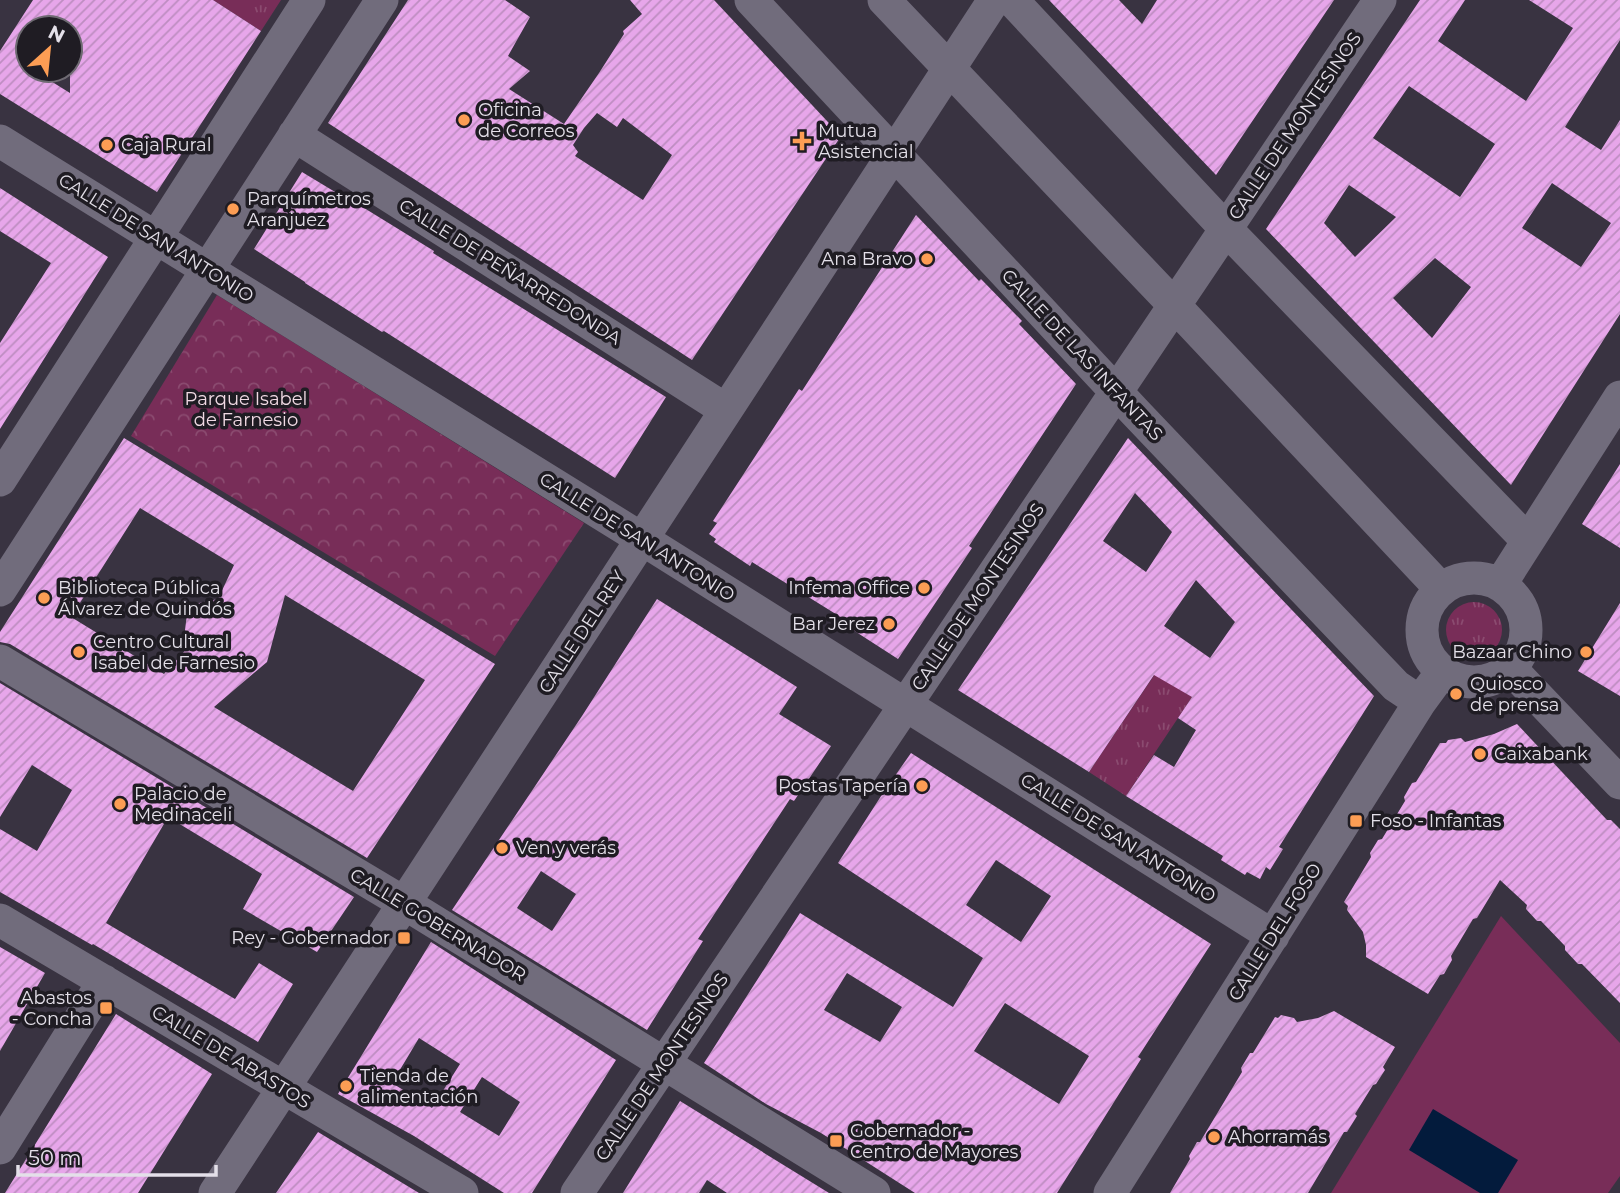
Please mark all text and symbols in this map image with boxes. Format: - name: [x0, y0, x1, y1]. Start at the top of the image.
- north arrow: [14, 14, 84, 84]
- text: N: [44, 21, 69, 48]
- street label: CALLE DE MONTESINOS: [1224, 28, 1366, 224]
- place label: Oficina de Correos: [478, 99, 575, 142]
- marker: Oficina de Correos: [456, 112, 472, 128]
- place label: Mutua Asistencial: [818, 120, 914, 163]
- marker: Mutua Asistencial: [792, 131, 812, 151]
- place label: Caja Rural: [121, 134, 212, 156]
- marker: Caja Rural: [99, 137, 115, 153]
- street label: CALLE DE SAN ANTONIO: [54, 169, 258, 307]
- place label: Parquímetros Aranjuez: [247, 188, 371, 231]
- street label: CALLE DE PEÑARREDONDA: [395, 194, 625, 350]
- marker: Parquímetros Aranjuez: [225, 201, 241, 217]
- place label: Ana Bravo: [821, 248, 913, 270]
- marker: Ana Bravo: [919, 251, 935, 267]
- street label: CALLE DE LAS INFANTAS: [997, 265, 1167, 445]
- park label: Parque Isabel de Farnesio: [185, 388, 307, 431]
- street label: CALLE DE SAN ANTONIO: [535, 468, 739, 606]
- street label: CALLE DE MONTESINOS: [907, 499, 1049, 695]
- street label: CALLE DEL REY: [534, 566, 630, 697]
- place label: Biblioteca Pública Álvarez de Quindós: [58, 577, 232, 620]
- place label: Infema Office: [788, 577, 910, 599]
- marker: Infema Office: [916, 580, 932, 596]
- marker: Biblioteca Pública Álvarez de Quindós: [36, 590, 52, 606]
- place label: Bar Jerez: [792, 613, 875, 635]
- marker: Bar Jerez: [881, 616, 897, 632]
- place label: Centro Cultural Isabel de Farnesio: [93, 631, 255, 674]
- place label: Bazaar Chino: [1452, 641, 1572, 663]
- marker: Centro Cultural Isabel de Farnesio: [71, 644, 87, 660]
- marker: Bazaar Chino: [1578, 644, 1594, 660]
- place label: Quiosco de prensa: [1470, 673, 1559, 716]
- marker: Quiosco de prensa: [1448, 686, 1464, 702]
- place label: Caixabank: [1494, 743, 1588, 765]
- marker: Caixabank: [1472, 746, 1488, 762]
- street label: CALLE DE SAN ANTONIO: [1016, 769, 1220, 907]
- place label: Postas Tapería: [778, 775, 908, 797]
- marker: Postas Tapería: [914, 778, 930, 794]
- place label: Palacio de Medinaceli: [134, 783, 232, 826]
- marker: Palacio de Medinaceli: [112, 796, 128, 812]
- place label: Foso - Infantas: [1370, 810, 1502, 832]
- marker: Foso - Infantas: [1348, 813, 1364, 829]
- place label: Ven y verás: [516, 837, 616, 859]
- marker: Ven y verás: [494, 840, 510, 856]
- street label: CALLE DEL FOSO: [1224, 859, 1326, 1005]
- street label: CALLE GOBERNADOR: [346, 864, 530, 986]
- place label: Rey - Gobernador: [231, 927, 390, 949]
- marker: Rey - Gobernador: [396, 930, 412, 946]
- street label: CALLE DE MONTESINOS: [591, 969, 733, 1165]
- place label: Abastos - Concha: [12, 987, 92, 1030]
- marker: Abastos - Concha: [98, 1000, 114, 1016]
- street label: CALLE DE ABASTOS: [148, 1001, 314, 1113]
- place label: Tienda de alimentación: [360, 1065, 478, 1108]
- marker: Tienda de alimentación: [338, 1078, 354, 1094]
- place label: Gobernador - Centro de Mayores: [850, 1120, 1019, 1163]
- place label: Ahorramás: [1228, 1126, 1327, 1148]
- marker: Ahorramás: [1206, 1129, 1222, 1145]
- marker: Gobernador - Centro de Mayores: [828, 1133, 844, 1149]
- scale bar: [18, 1134, 215, 1178]
- text: 50 m: [28, 1145, 82, 1170]

